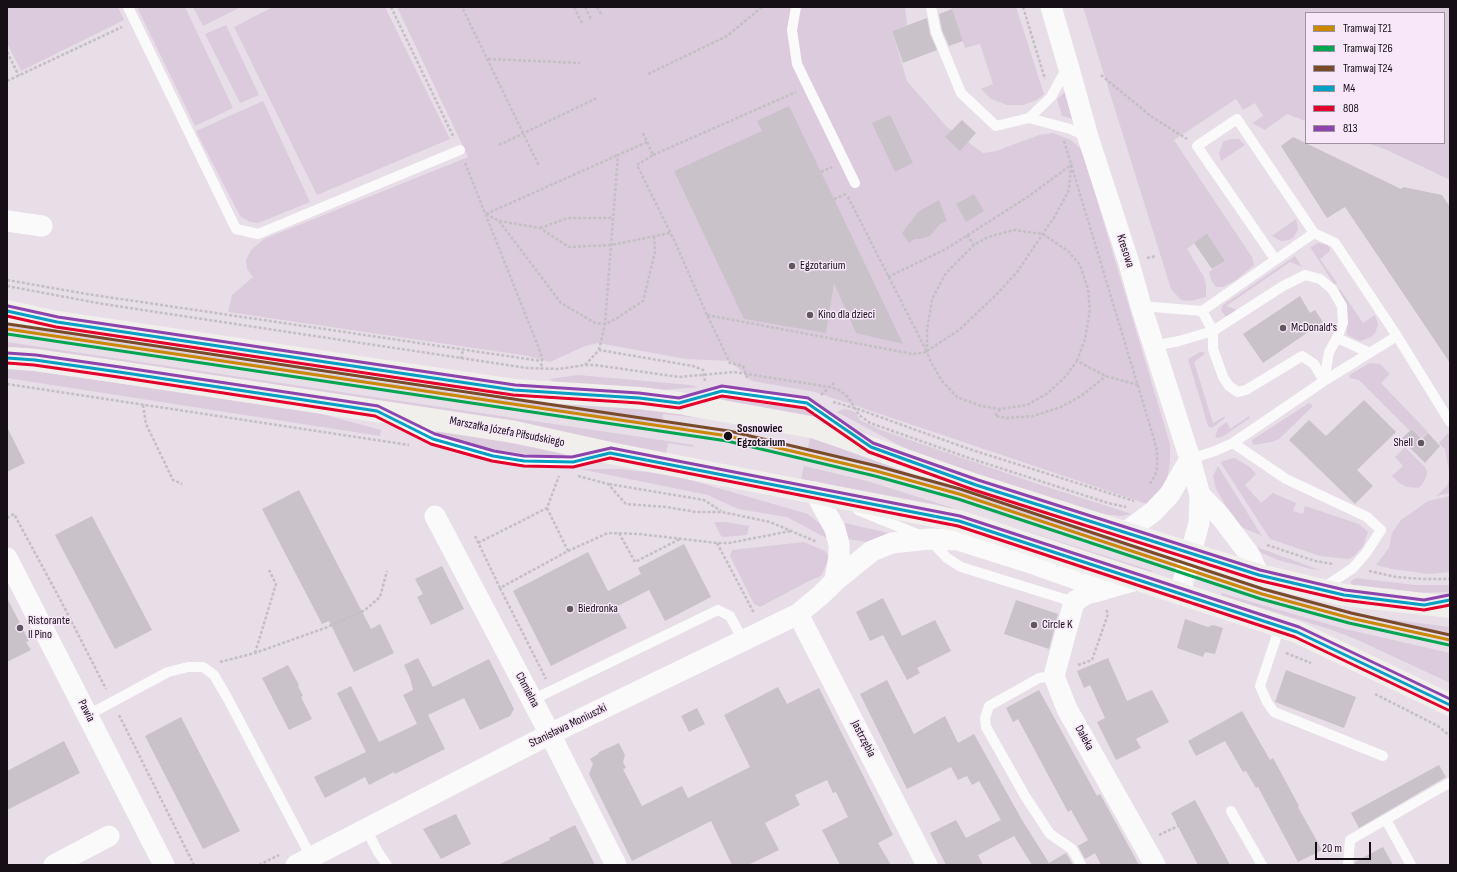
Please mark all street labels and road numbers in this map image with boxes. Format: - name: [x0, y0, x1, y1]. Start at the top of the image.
- street label: Kresowa: [1113, 233, 1137, 269]
- street label: Marszałka Józefa Piłsudskiego: [448, 414, 566, 450]
- street label: Chmielna: [512, 670, 542, 710]
- street label: Pawia: [74, 697, 98, 725]
- street label: Stanisława Moniuszki: [527, 701, 609, 751]
- street label: Jastrzębia: [848, 718, 878, 760]
- street label: Daleka: [1071, 723, 1097, 753]

